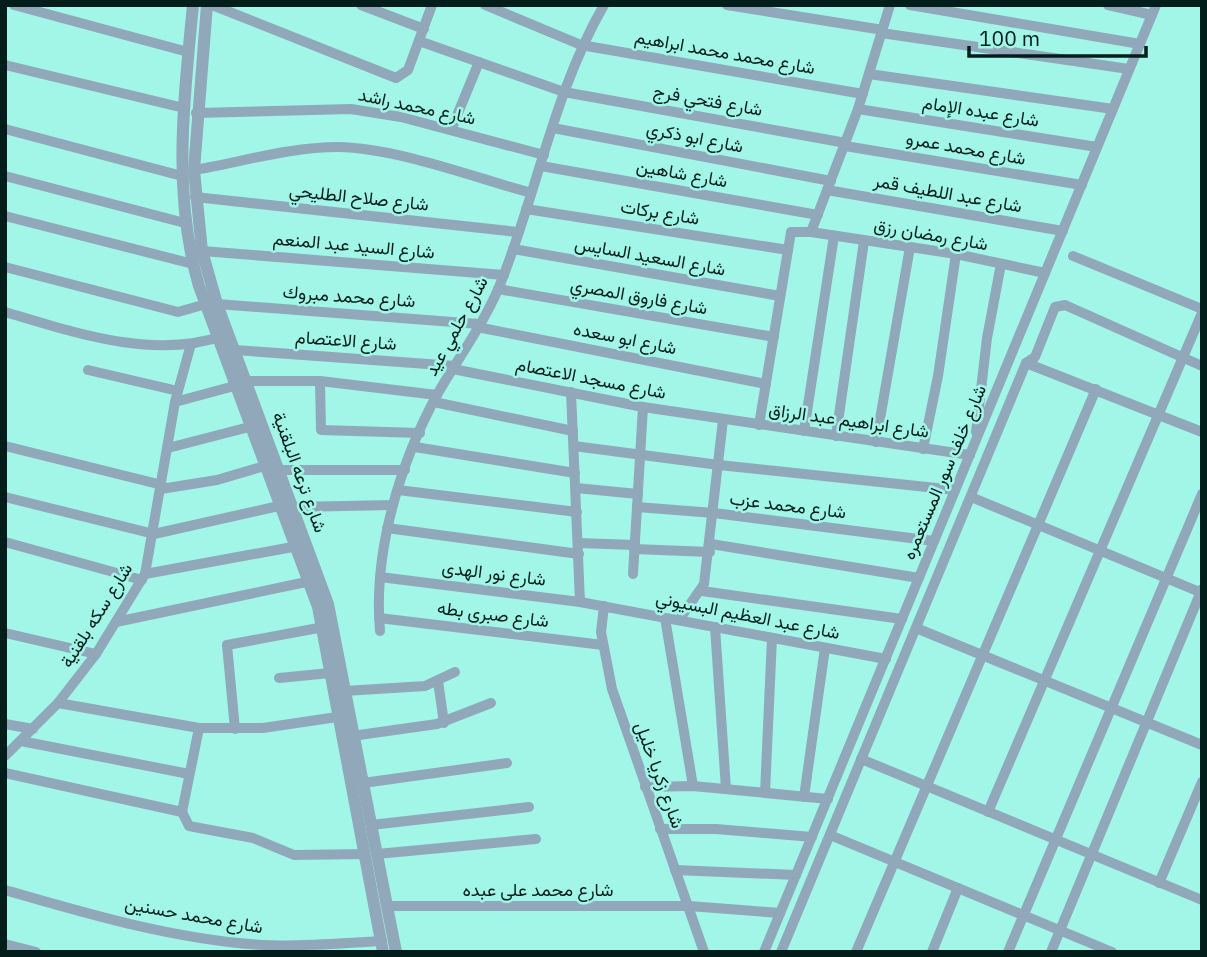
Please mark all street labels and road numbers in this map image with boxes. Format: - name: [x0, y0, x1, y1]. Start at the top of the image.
- street label: شارع محمد محمد ابراهيم: [633, 25, 817, 80]
- street label: شارع فتحي فرج: [651, 79, 764, 125]
- street label: شارع محمد راشد: [356, 82, 478, 131]
- street label: شارع عبده الإمام: [921, 90, 1041, 133]
- street label: شارع ابو ذكري: [644, 116, 745, 162]
- street label: شارع محمد عمرو: [904, 126, 1028, 171]
- street label: شارع شاهين: [635, 154, 729, 193]
- street label: شارع عبد اللطيف قمر: [871, 168, 1024, 218]
- street label: شارع صلاح الطليحي: [288, 178, 430, 220]
- street label: شارع بركات: [619, 194, 701, 231]
- street label: شارع رمضان رزق: [872, 213, 990, 256]
- street label: شارع السيد عبد المنعم: [272, 226, 436, 265]
- street label: شارع السعيد السايس: [573, 231, 727, 282]
- street label: شارع حلمي عيد: [419, 272, 496, 382]
- street label: شارع فاروق المصري: [568, 273, 709, 323]
- street label: شارع محمد مبروك: [282, 280, 416, 313]
- street label: شارع ابو سعده: [571, 317, 679, 360]
- street label: شارع الاعتصام: [294, 325, 397, 356]
- street label: شارع مسجد الاعتصام: [514, 352, 668, 405]
- street label: شارع خلف سور المستعمره: [897, 381, 992, 563]
- street label: شارع ابراهيم عبد الرزاق: [767, 397, 931, 444]
- street label: شارع ترعه البلقنية: [267, 409, 332, 536]
- street label: شارع محمد عزب: [728, 486, 848, 525]
- street label: شارع نور الهدى: [441, 555, 547, 592]
- street label: شارع سكه بلقنية: [55, 558, 138, 672]
- street label: شارع عبد العظيم البسيوني: [653, 586, 842, 648]
- street label: شارع صبرى بطه: [436, 596, 550, 633]
- street label: شارع زكريا خليل: [629, 719, 690, 832]
- street label: شارع محمد على عبده: [462, 878, 614, 902]
- street label: شارع محمد حسنين: [123, 892, 265, 939]

